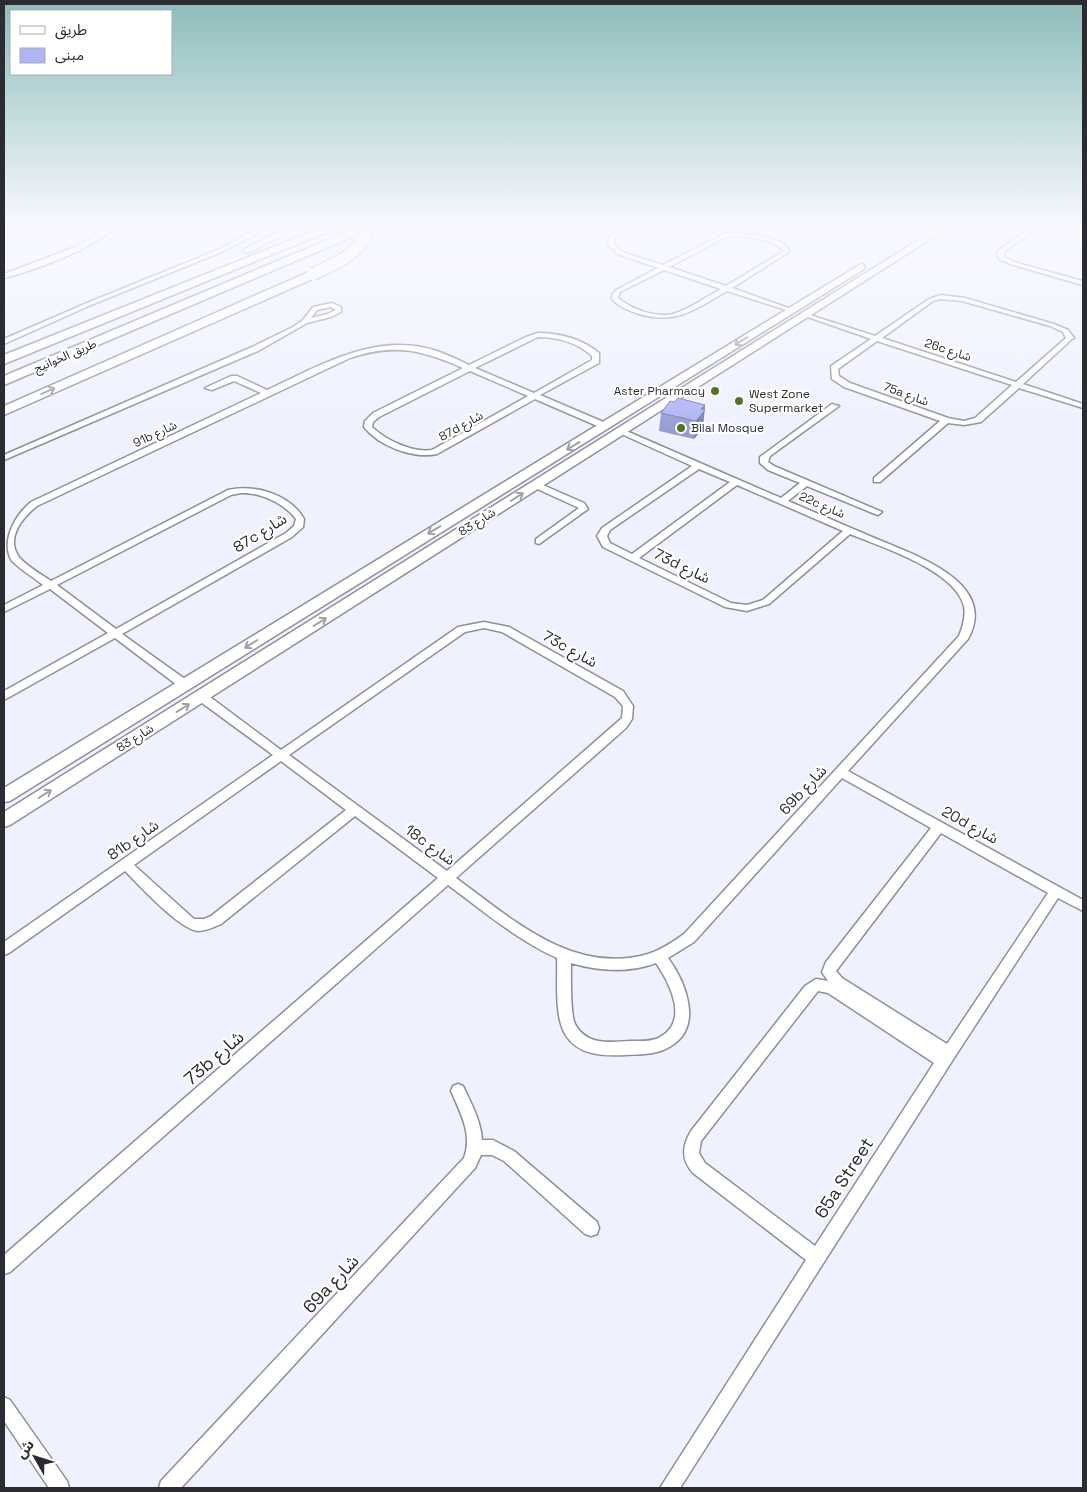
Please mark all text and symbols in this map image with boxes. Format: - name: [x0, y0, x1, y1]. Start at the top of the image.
- legend: [10, 10, 172, 75]
- text: طريق: [55, 20, 87, 40]
- text: مبنى: [55, 45, 84, 64]
- street label: 26c شارع: [922, 335, 973, 366]
- street label: طريق الخوانيج: [31, 336, 99, 377]
- one-way arrow: [734, 337, 748, 347]
- street label: 75a شارع: [881, 378, 931, 411]
- place label: Aster Pharmacy: [614, 383, 705, 399]
- marker: Aster Pharmacy: [709, 385, 721, 397]
- one-way arrow: [40, 386, 55, 396]
- place label: West Zone Supermarket: [749, 386, 823, 416]
- marker: West Zone Supermarket: [733, 395, 745, 407]
- street label: 87d شارع: [436, 407, 486, 446]
- street label: 91b شارع: [131, 417, 180, 452]
- place label: Bilal Mosque: [691, 420, 764, 436]
- marker: Bilal Mosque: [675, 422, 687, 434]
- one-way arrow: [566, 441, 580, 451]
- street label: 22c شارع: [796, 488, 847, 523]
- one-way arrow: [510, 492, 524, 503]
- street label: شارع 83: [455, 504, 499, 541]
- street label: 87c شارع: [229, 509, 292, 559]
- one-way arrow: [428, 526, 442, 536]
- street label: 73d شارع: [650, 544, 714, 590]
- one-way arrow: [313, 616, 327, 626]
- street label: 73c شارع: [538, 626, 601, 674]
- one-way arrow: [245, 639, 259, 649]
- one-way arrow: [176, 703, 190, 714]
- street label: شارع 83: [113, 720, 157, 757]
- street label: 69b شارع: [775, 761, 833, 821]
- one-way arrow: [38, 789, 52, 799]
- street label: 20d شارع: [937, 801, 1002, 850]
- street label: 81b شارع: [103, 815, 164, 867]
- street label: 18c شارع: [400, 820, 459, 872]
- street label: 73b شارع: [179, 1025, 250, 1092]
- street label: 65a Street: [809, 1133, 878, 1222]
- street label: 69a شارع: [298, 1249, 366, 1320]
- north arrow: [10, 1432, 60, 1482]
- text: ش: [12, 1436, 38, 1462]

